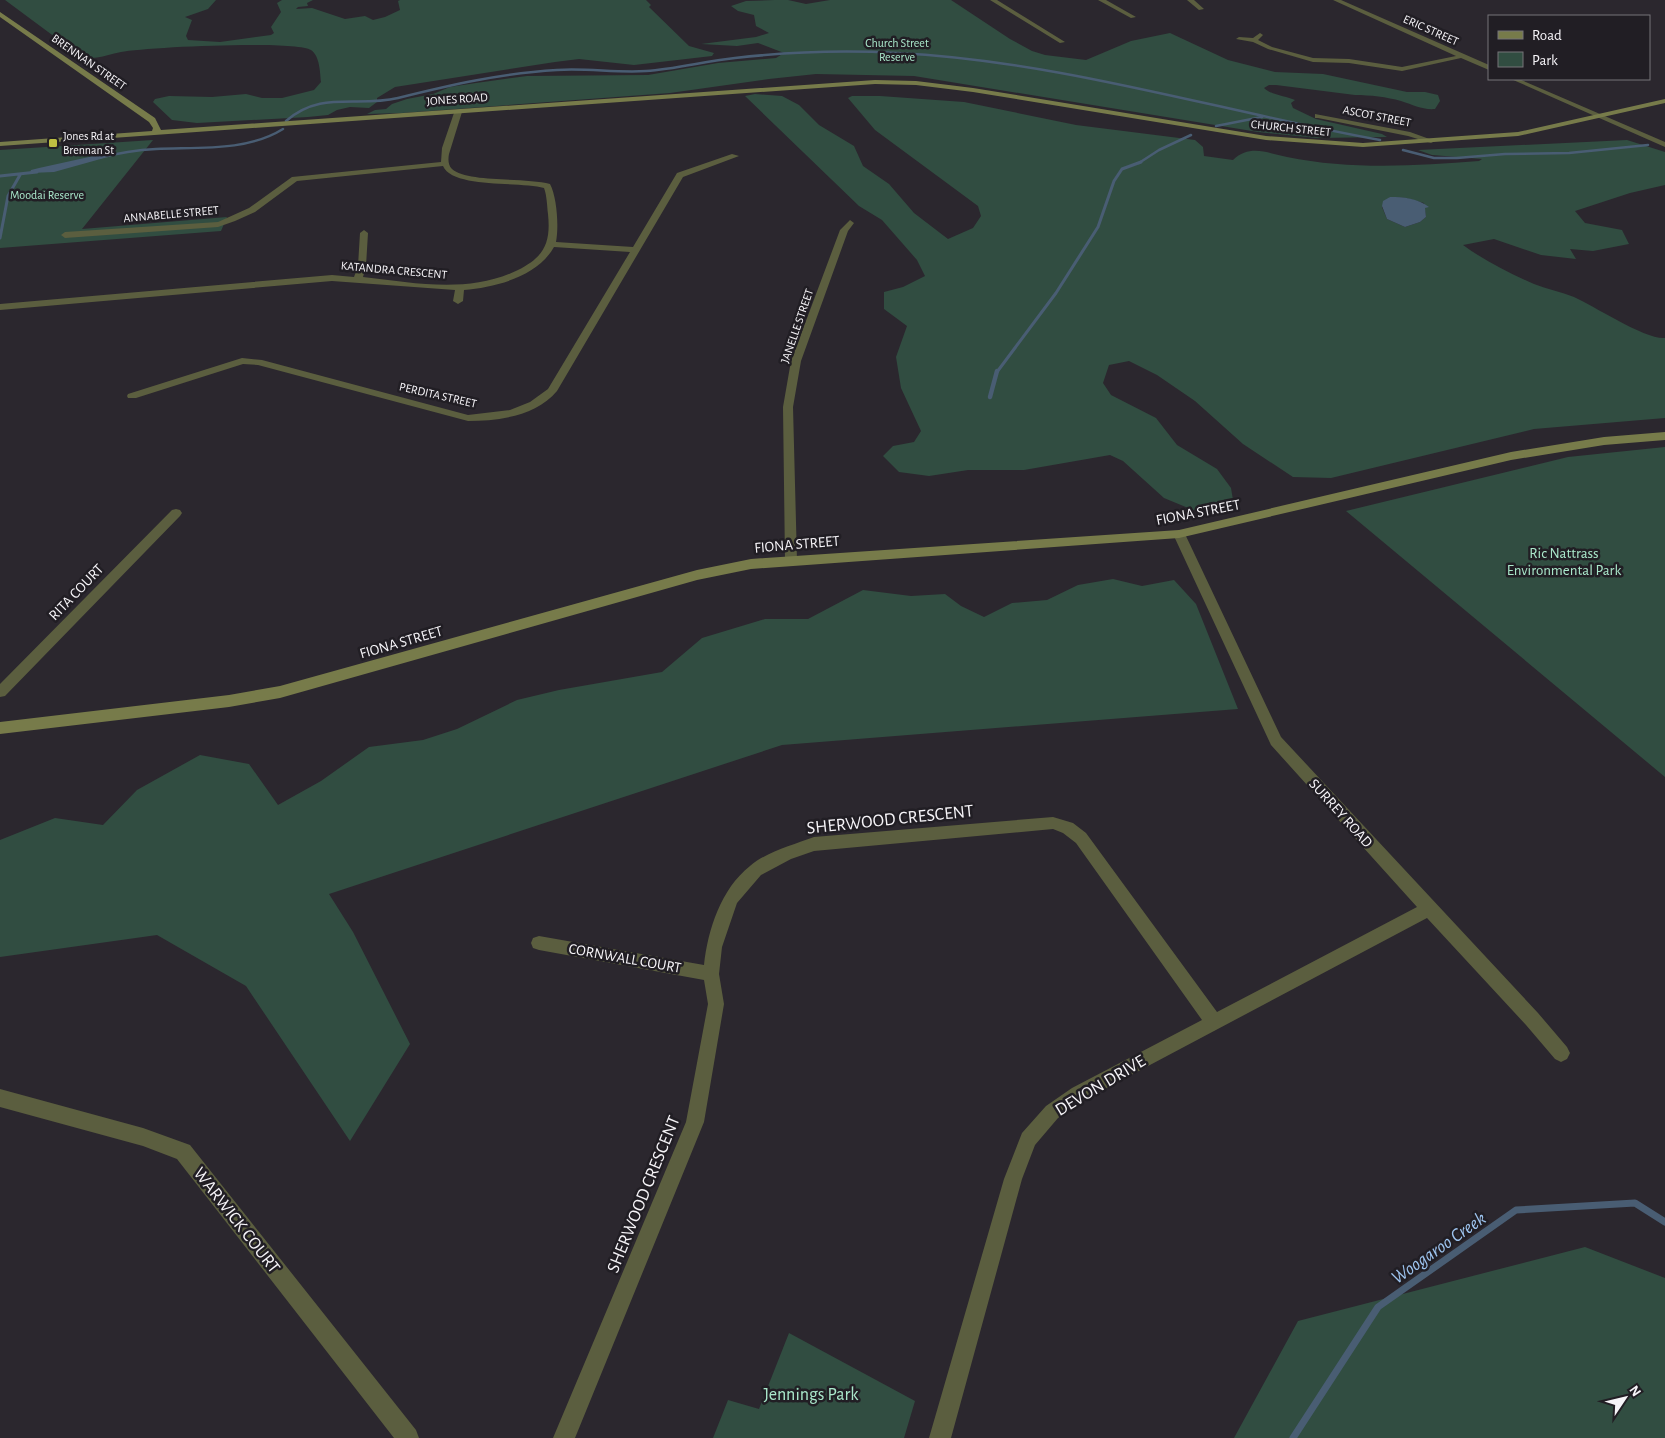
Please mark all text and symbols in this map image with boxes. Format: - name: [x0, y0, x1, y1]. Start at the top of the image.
- street label: ERIC STREET: [1402, 12, 1461, 48]
- legend: [1488, 15, 1650, 80]
- text: Road: [1532, 28, 1562, 43]
- street label: BRENNAN STREET: [50, 32, 129, 92]
- park label: Church Street Reserve: [865, 37, 929, 63]
- text: Park: [1532, 53, 1558, 68]
- street label: JONES ROAD: [426, 91, 488, 107]
- street label: ASCOT STREET: [1342, 103, 1412, 129]
- street label: CHURCH STREET: [1250, 118, 1332, 138]
- place label: Jones Rd at Brennan St: [63, 130, 114, 156]
- marker: Jones Rd at Brennan St: [47, 137, 59, 149]
- park label: Moodai Reserve: [10, 189, 84, 201]
- street label: ANNABELLE STREET: [123, 204, 219, 224]
- street label: KATANDRA CRESCENT: [340, 259, 448, 281]
- street label: JANELLE STREET: [779, 287, 815, 365]
- street label: PERDITA STREET: [398, 380, 478, 410]
- street label: FIONA STREET: [1155, 497, 1242, 528]
- street label: FIONA STREET: [754, 533, 841, 556]
- park label: Ric Nattrass Environmental Park: [1507, 546, 1621, 578]
- street label: RITA COURT: [46, 561, 107, 623]
- street label: FIONA STREET: [358, 623, 445, 661]
- street label: SURREY ROAD: [1306, 776, 1375, 851]
- street label: SHERWOOD CRESCENT: [806, 802, 975, 838]
- street label: CORNWALL COURT: [567, 941, 683, 976]
- street label: DEVON DRIVE: [1052, 1052, 1149, 1120]
- street label: SHERWOOD CRESCENT: [604, 1113, 684, 1276]
- street label: WARWICK COURT: [190, 1164, 283, 1277]
- water label: Woogaroo Creek: [1388, 1209, 1490, 1288]
- north arrow: [1600, 1373, 1650, 1423]
- text: N: [1626, 1383, 1643, 1399]
- park label: Jennings Park: [763, 1386, 859, 1404]

